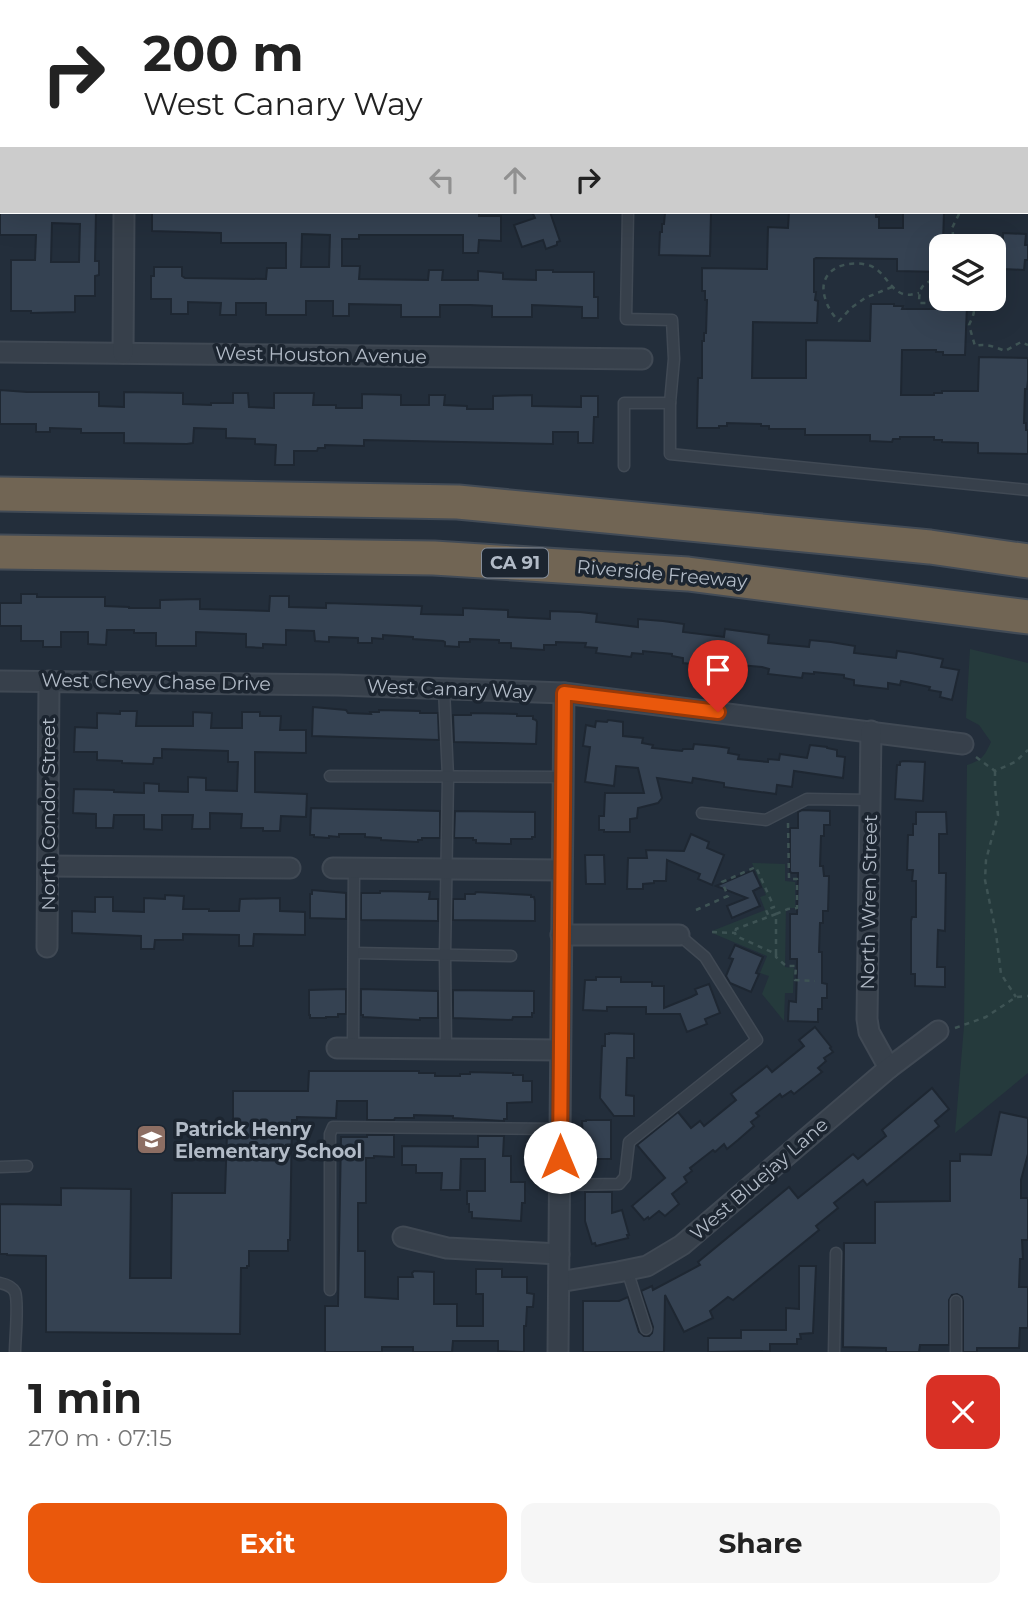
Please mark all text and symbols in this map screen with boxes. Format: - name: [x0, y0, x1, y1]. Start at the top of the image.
- text: 200 m: [143, 24, 304, 83]
- icon: right: [28, 28, 119, 119]
- text: West Canary Way: [143, 84, 423, 123]
- icon: left: [423, 161, 461, 199]
- icon: ahead: [496, 161, 534, 199]
- icon: right: [569, 161, 607, 199]
- map controls: [929, 234, 1006, 311]
- button: layers: [929, 234, 1006, 311]
- street label: West Houston Avenue: [215, 342, 427, 368]
- road number: CA 91: [482, 548, 548, 578]
- street label: Riverside Freeway: [576, 555, 749, 593]
- pin: [688, 640, 748, 712]
- icon: arrive: [699, 651, 737, 689]
- street label: West Chevy Chase Drive: [41, 668, 271, 696]
- street label: West Canary Way: [367, 675, 534, 703]
- street label: North Condor Street: [37, 717, 60, 911]
- street label: North Wren Street: [856, 814, 882, 990]
- street label: West Bluejay Lane: [685, 1113, 833, 1245]
- place label: Patrick Henry Elementary School: [175, 1118, 362, 1163]
- position arrow: [523, 1120, 597, 1194]
- school or university icon: Patrick Henry Elementary School: [135, 1123, 169, 1157]
- text: 1 min: [28, 1372, 142, 1424]
- button: close: [926, 1375, 1000, 1449]
- text: 270 m · 07:15: [28, 1424, 172, 1452]
- button: Exit: [28, 1503, 507, 1583]
- button: Share: [521, 1503, 1000, 1583]

